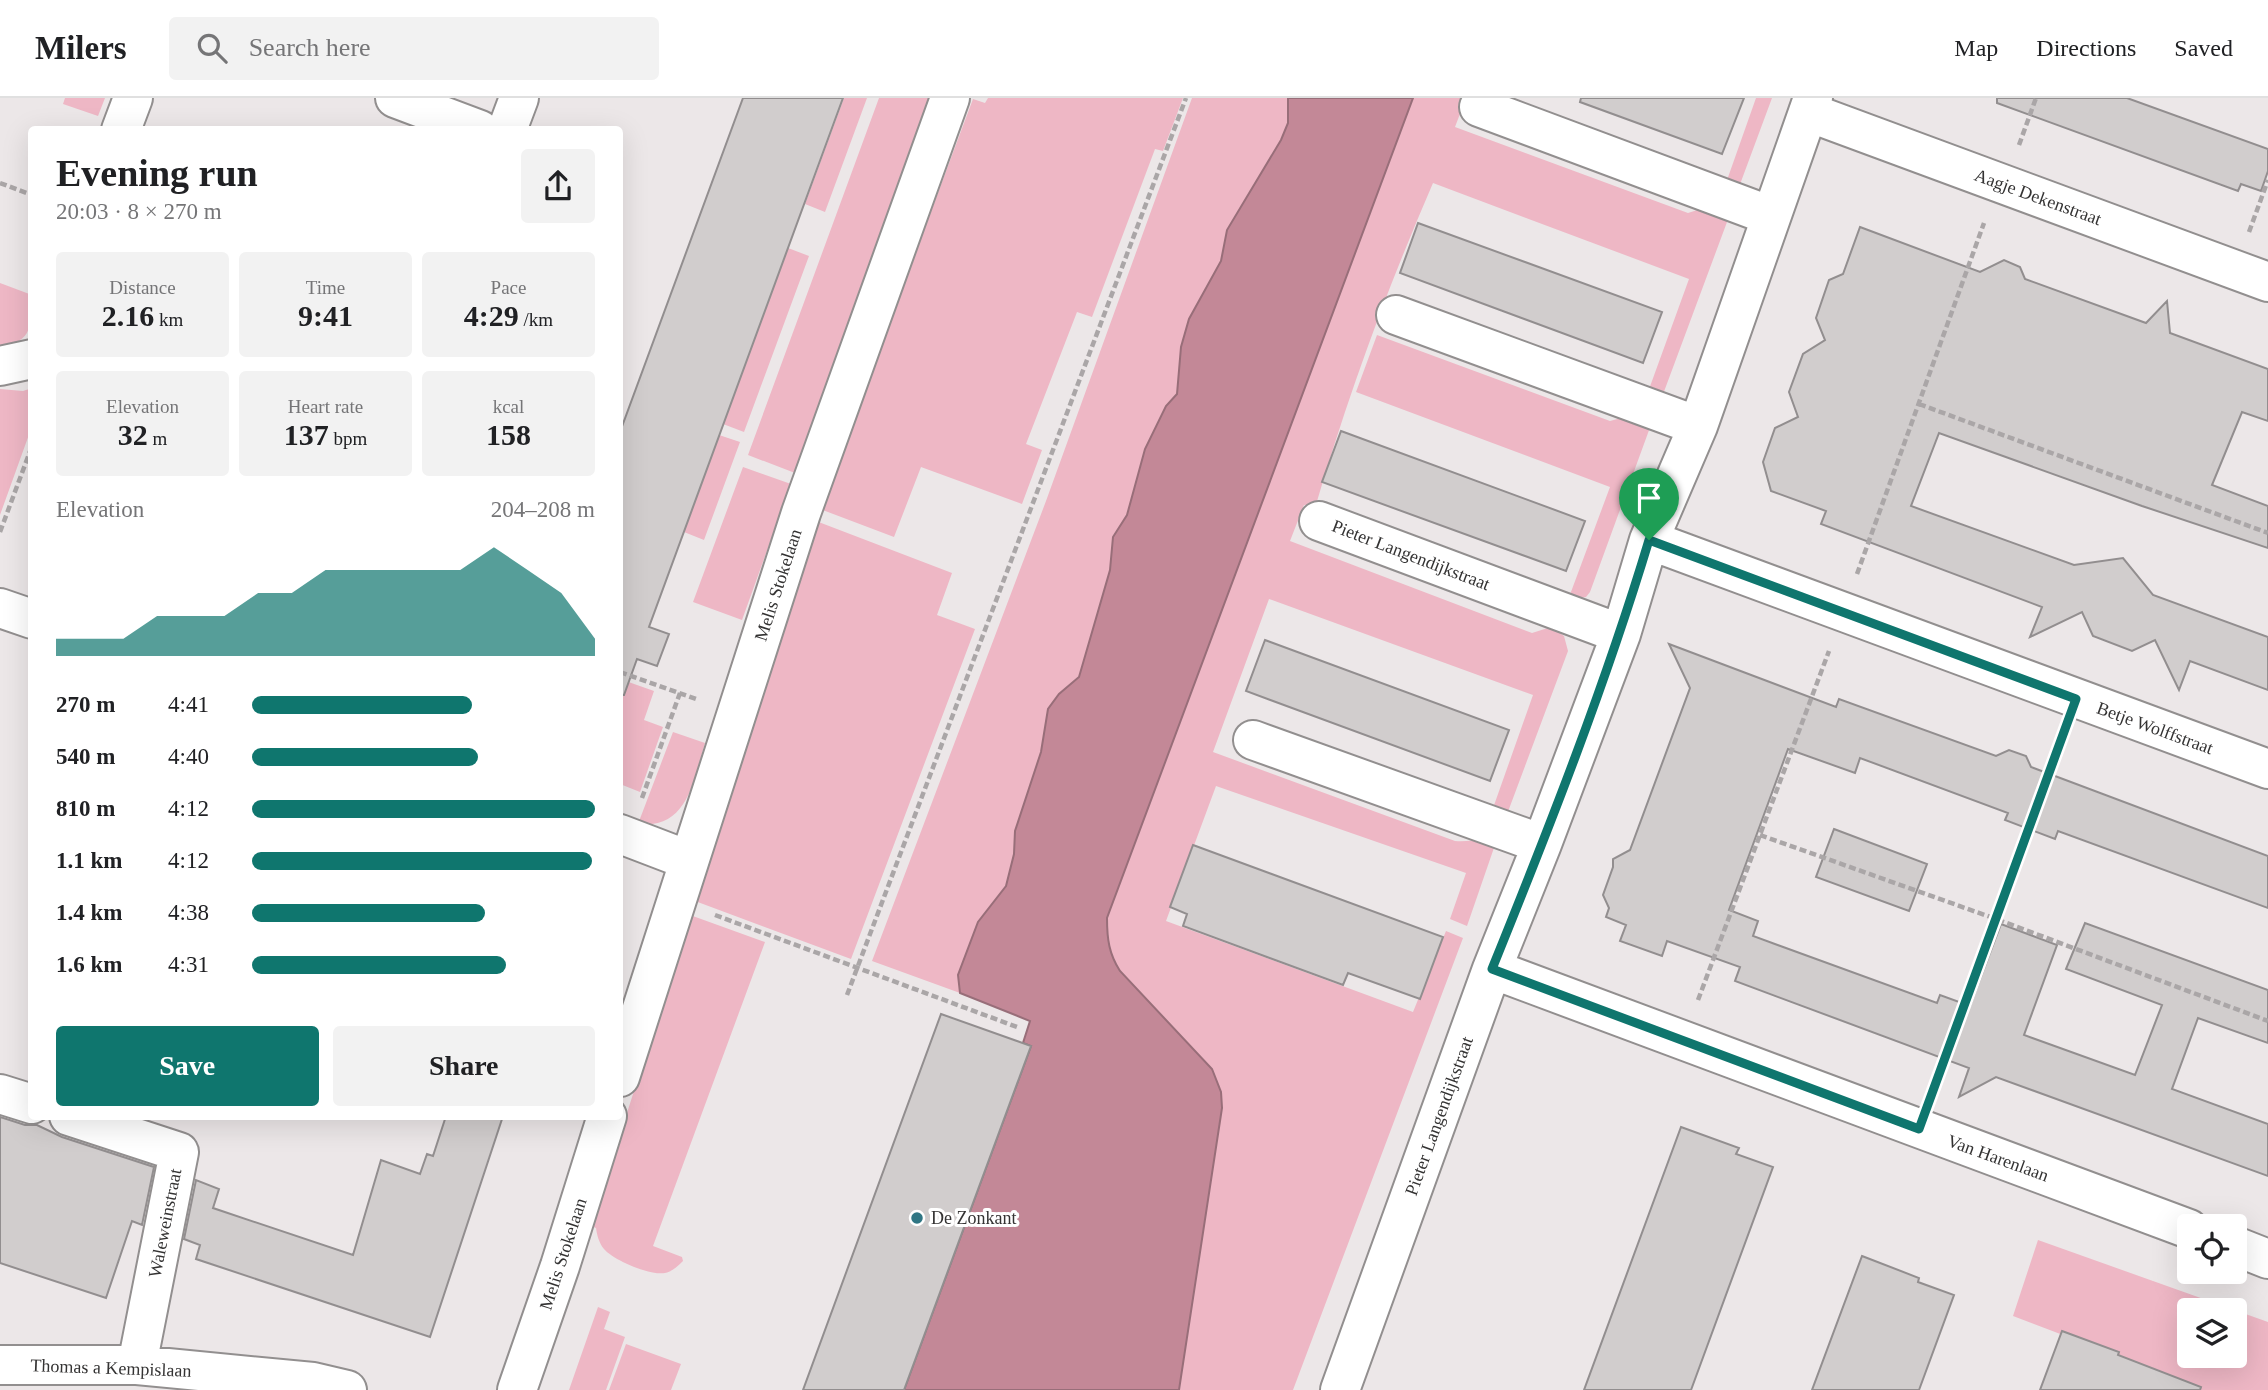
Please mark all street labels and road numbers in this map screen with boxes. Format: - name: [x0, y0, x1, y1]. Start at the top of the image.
- street label: Aagje Dekenstraat: [1972, 165, 2104, 229]
- street label: Pieter Langendijkstraat: [1329, 516, 1493, 594]
- street label: Melis Stokelaan: [750, 527, 806, 643]
- street label: Betje Wolffstraat: [2094, 698, 2216, 758]
- street label: Pieter Langendijkstraat: [1401, 1034, 1477, 1198]
- street label: Van Harenlaan: [1945, 1130, 2051, 1186]
- street label: Waleweinstraat: [145, 1167, 185, 1279]
- street label: Melis Stokelaan: [535, 1196, 591, 1312]
- street label: Thomas a Kempislaan: [30, 1355, 192, 1381]

